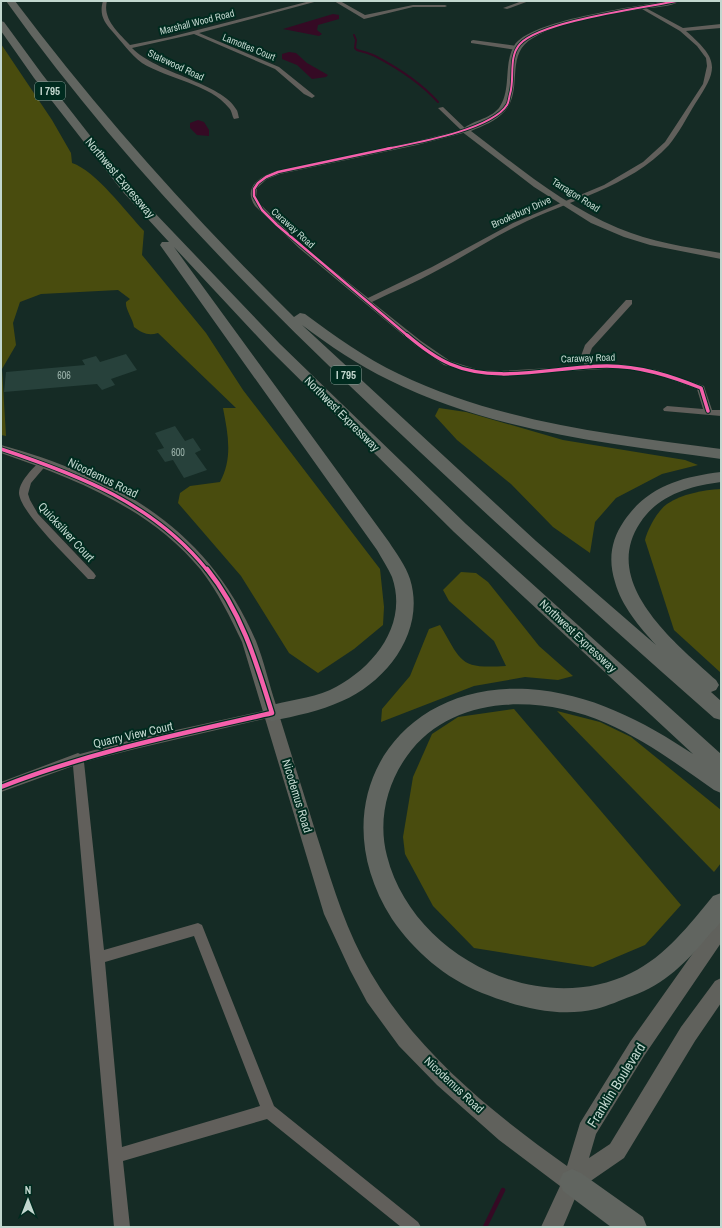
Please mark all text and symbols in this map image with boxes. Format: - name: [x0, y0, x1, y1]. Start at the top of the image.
- street label: Marshall Wood Road: [158, 6, 236, 38]
- street label: Lamottes Court: [221, 30, 278, 64]
- street label: Statewood Road: [146, 46, 206, 84]
- road number: I 795: [35, 82, 65, 100]
- street label: Northwest Expressway: [82, 135, 158, 222]
- street label: Tarragon Road: [549, 175, 603, 215]
- street label: Brookebury Drive: [489, 193, 553, 231]
- street label: Caraway Road: [268, 205, 318, 251]
- street label: Caraway Road: [561, 351, 615, 365]
- road number: I 795: [331, 366, 361, 384]
- house number: 606: [57, 369, 71, 382]
- street label: Northwest Expressway: [301, 373, 383, 455]
- house number: 600: [171, 446, 185, 459]
- street label: Nicodemus Road: [65, 454, 141, 502]
- street label: Quicksilver Court: [34, 499, 98, 565]
- street label: Northwest Expressway: [536, 596, 620, 676]
- street label: Quarry View Court: [92, 718, 175, 752]
- street label: Nicodemus Road: [278, 757, 316, 835]
- street label: Franklin Boulevard: [583, 1039, 649, 1131]
- street label: Nicodemus Road: [421, 1053, 487, 1117]
- north arrow: [8, 1180, 48, 1220]
- text: N: [25, 1183, 31, 1197]

